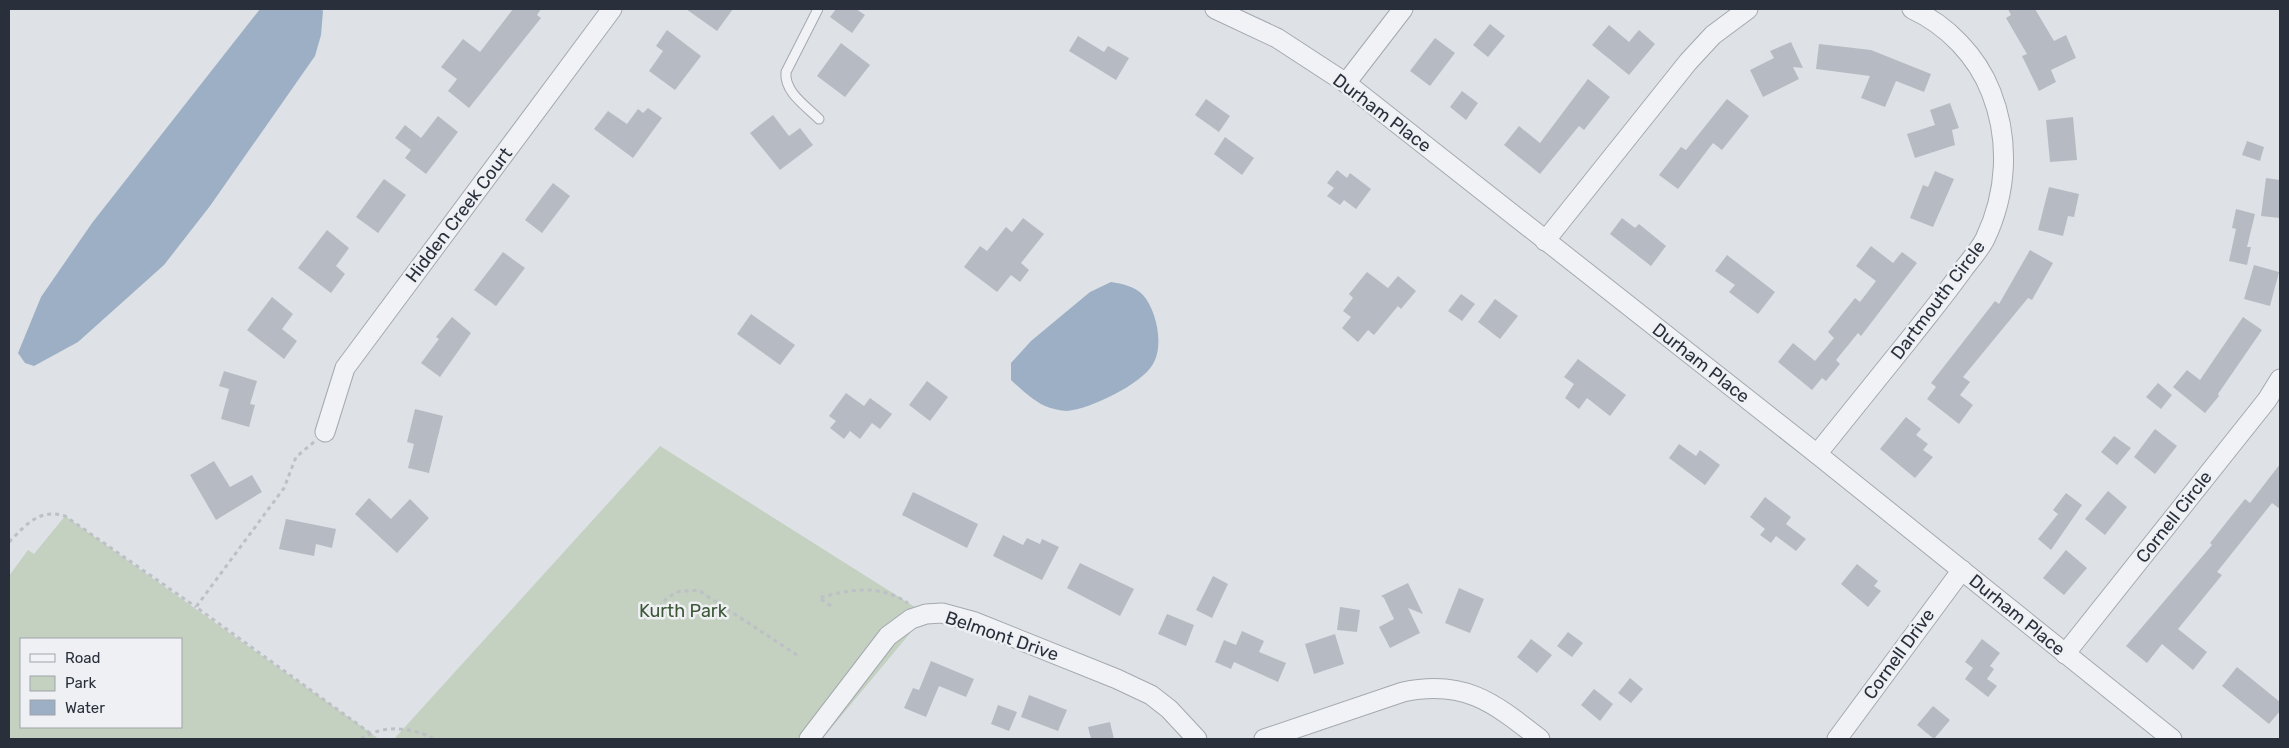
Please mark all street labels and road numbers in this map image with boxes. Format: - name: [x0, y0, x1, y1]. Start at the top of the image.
- street label: Durham Place: [1329, 69, 1435, 157]
- street label: Hidden Creek Court: [401, 143, 517, 287]
- street label: Dartmouth Circle: [1886, 236, 1990, 364]
- street label: Durham Place: [1648, 318, 1754, 408]
- street label: Cornell Circle: [2131, 467, 2217, 567]
- street label: Durham Place: [1965, 570, 2069, 660]
- street label: Cornell Drive: [1859, 604, 1939, 704]
- street label: Belmont Drive: [942, 606, 1062, 666]

